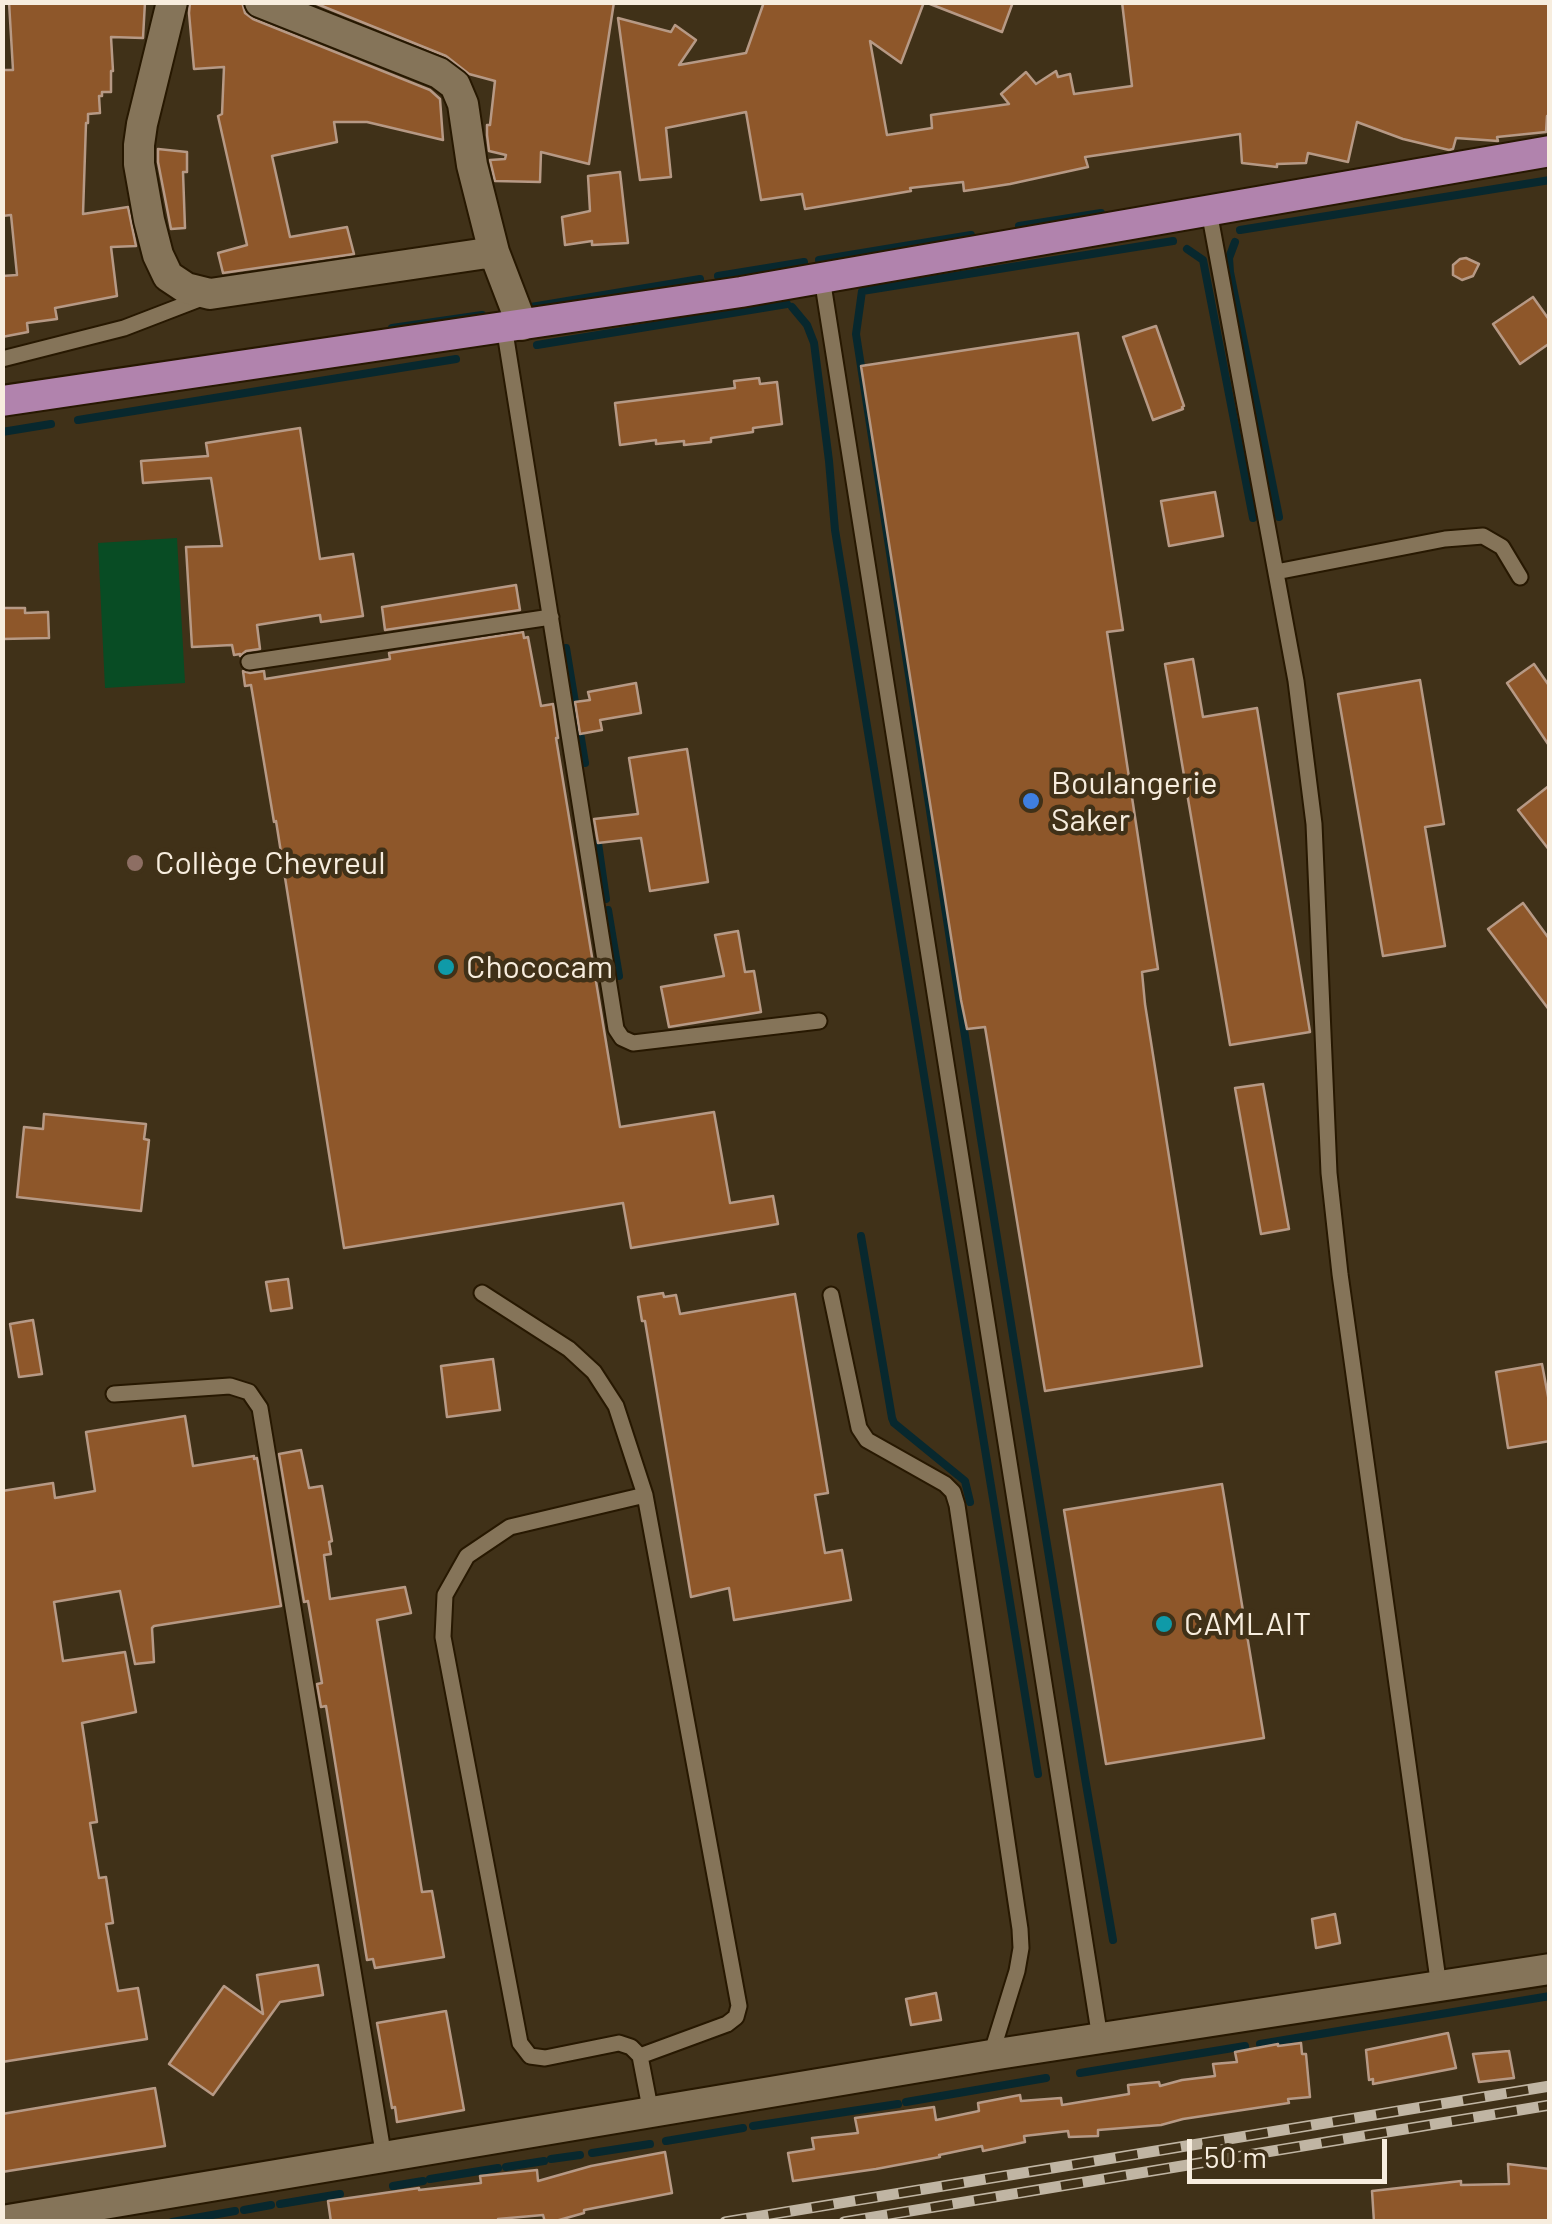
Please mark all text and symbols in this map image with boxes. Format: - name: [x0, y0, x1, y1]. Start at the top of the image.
- place label: Boulangerie Saker: [1051, 764, 1218, 839]
- marker: Boulangerie Saker: [1020, 790, 1042, 812]
- place label: Collège Chevreul: [155, 844, 386, 882]
- marker: Collège Chevreul: [124, 852, 146, 874]
- place label: Chococam: [466, 948, 613, 986]
- marker: Chococam: [435, 956, 457, 978]
- place label: CAMLAIT: [1184, 1605, 1311, 1643]
- marker: CAMLAIT: [1153, 1613, 1175, 1635]
- scale bar: [1192, 2119, 1392, 2181]
- text: 50 m: [1204, 2138, 1267, 2174]

